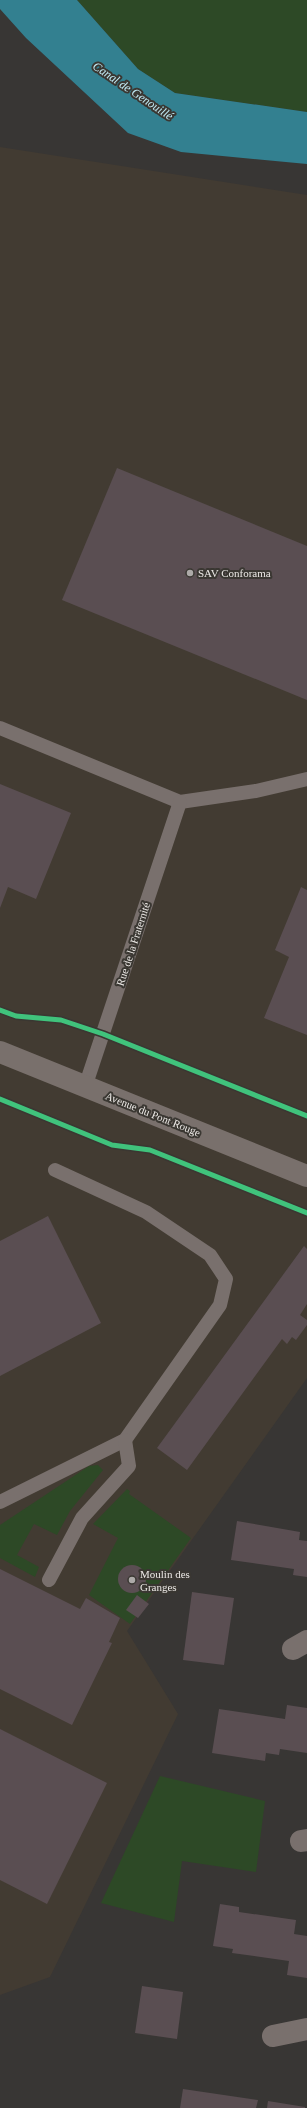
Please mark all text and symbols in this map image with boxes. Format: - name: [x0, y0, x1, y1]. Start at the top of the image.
- water label: Canal de Genouillé: [90, 59, 176, 123]
- place label: SAV Conforama: [198, 567, 271, 579]
- marker: SAV Conforama: [185, 568, 195, 578]
- street label: Rue de la Fraternité: [114, 901, 152, 987]
- street label: Avenue du Pont Rouge: [104, 1089, 202, 1139]
- place label: Moulin des Granges: [140, 1568, 190, 1593]
- marker: Moulin des Granges: [127, 1575, 137, 1585]

